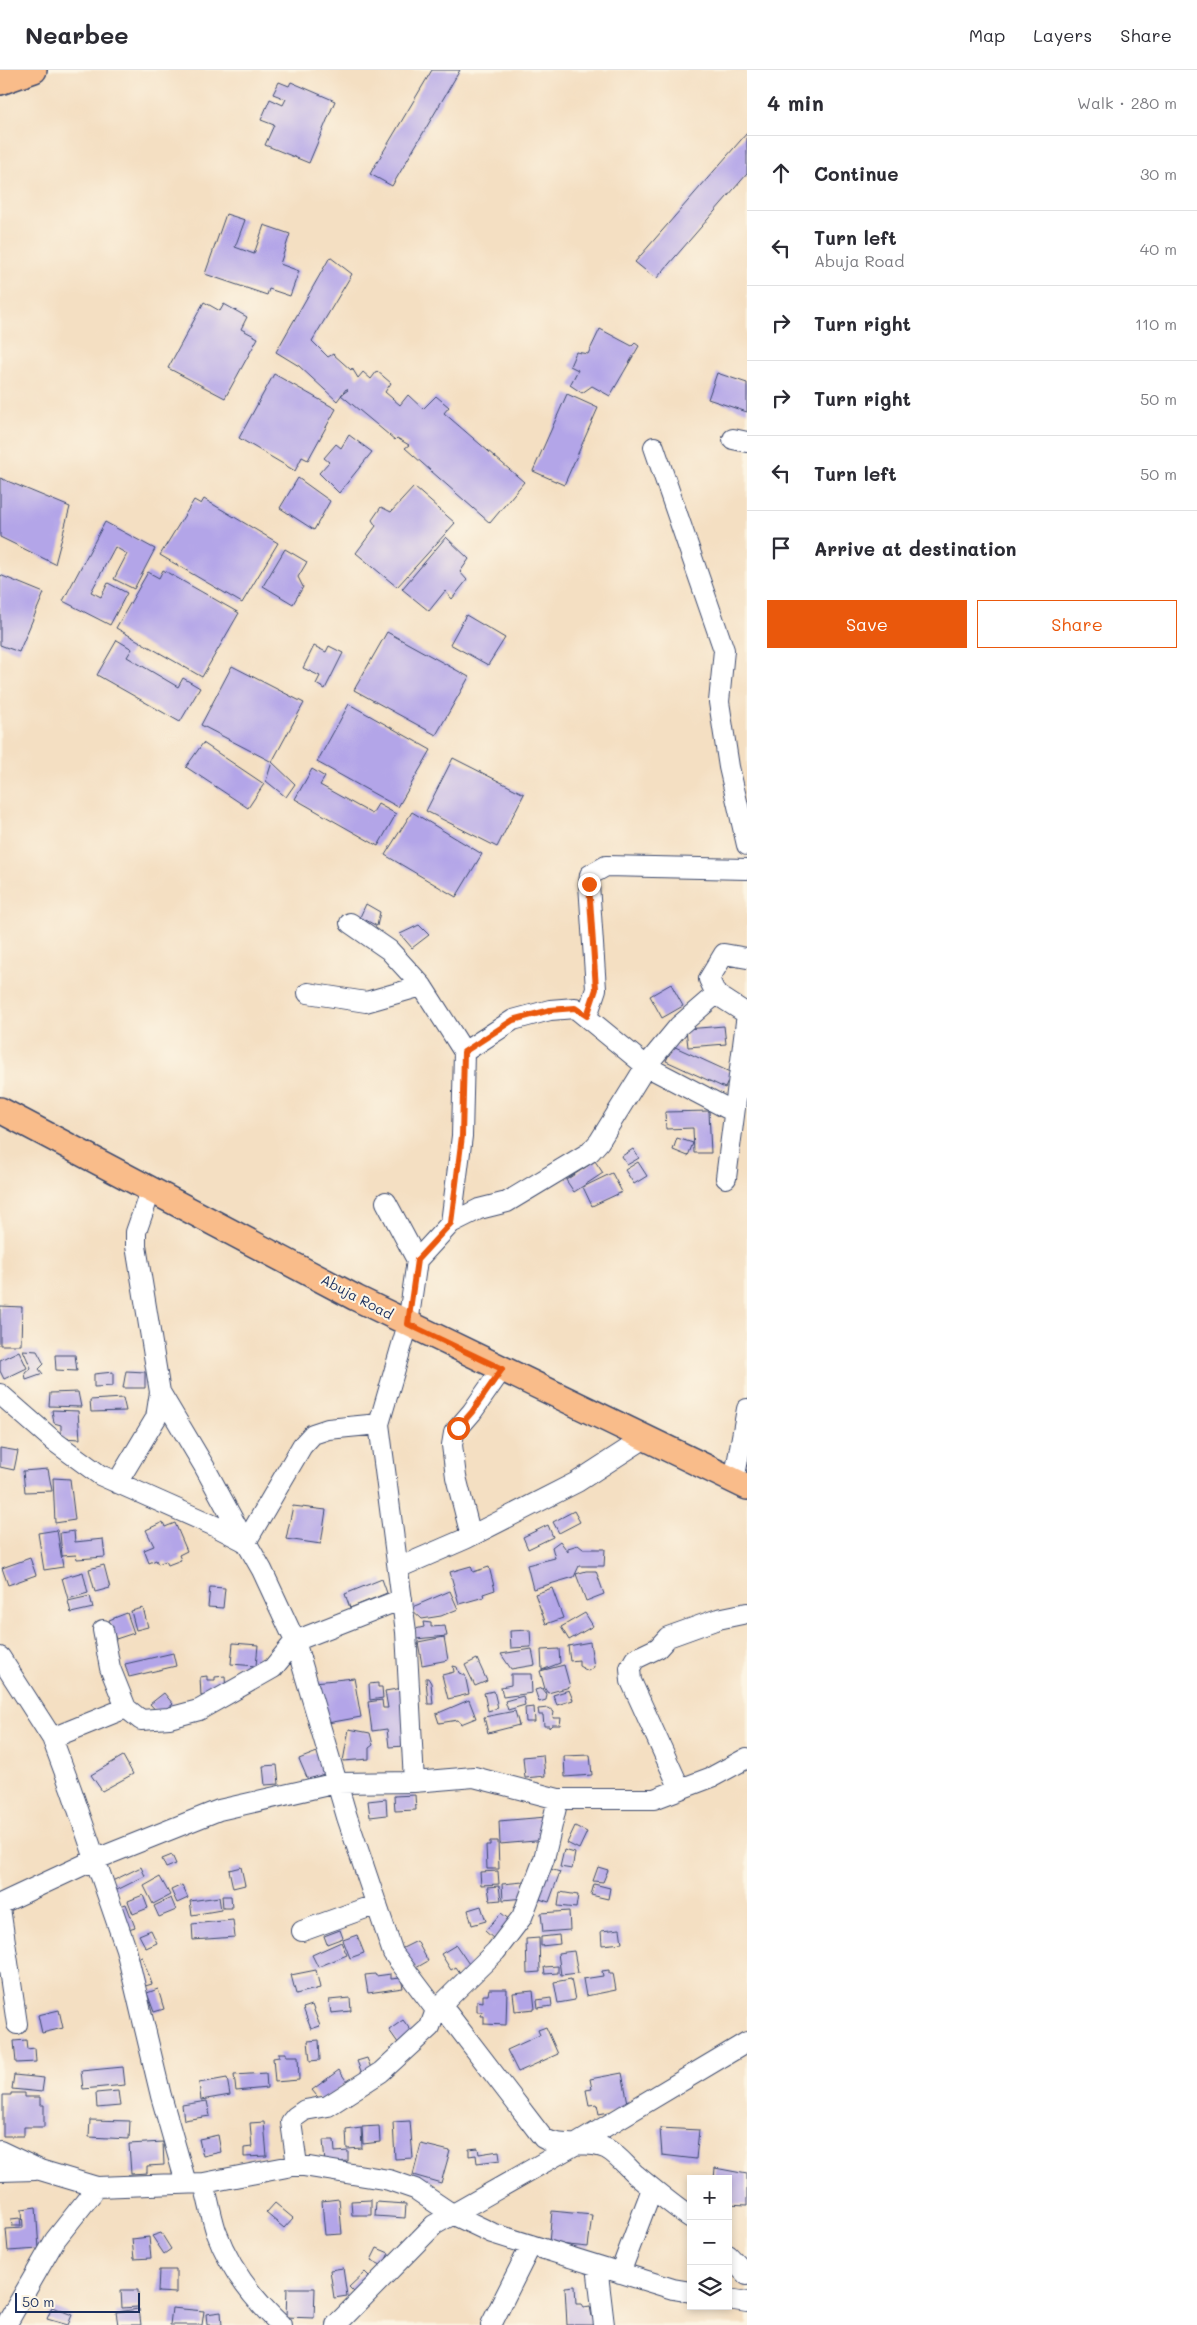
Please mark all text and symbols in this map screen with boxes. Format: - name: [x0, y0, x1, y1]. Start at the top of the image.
- text: Nearbee: [25, 19, 129, 50]
- text: Map: [969, 23, 1005, 47]
- text: Layers: [1033, 23, 1092, 47]
- text: Share: [1120, 23, 1172, 47]
- text: 4 min: [767, 89, 824, 116]
- text: Walk · 280 m: [1077, 92, 1177, 113]
- icon: ahead: [767, 159, 795, 187]
- text: Continue: [814, 161, 899, 186]
- text: 30 m: [1140, 163, 1177, 184]
- text: Turn left: [814, 225, 897, 250]
- icon: left: [767, 234, 795, 262]
- text: 40 m: [1140, 238, 1177, 259]
- text: Abuja Road: [814, 250, 904, 271]
- icon: right: [767, 309, 795, 337]
- text: Turn right: [814, 311, 911, 336]
- text: 110 m: [1135, 313, 1177, 334]
- icon: right: [767, 384, 795, 412]
- text: Turn right: [814, 386, 911, 411]
- text: 50 m: [1140, 388, 1177, 409]
- icon: left: [767, 459, 795, 487]
- text: Turn left: [814, 461, 897, 486]
- text: 50 m: [1140, 463, 1177, 484]
- icon: arrive: [767, 534, 795, 562]
- text: Arrive at destination: [814, 536, 1017, 561]
- button: Save: [767, 600, 967, 648]
- button: Share: [977, 600, 1177, 648]
- route end: [578, 873, 601, 896]
- street label: Abuja Road: [318, 1270, 397, 1324]
- route start: [447, 1417, 470, 1440]
- map controls: [687, 2175, 732, 2310]
- button: +: [687, 2175, 732, 2220]
- button: −: [687, 2220, 732, 2265]
- button: layers: [687, 2265, 732, 2310]
- scale bar: [15, 2290, 140, 2313]
- text: 50 m: [22, 2292, 54, 2311]

